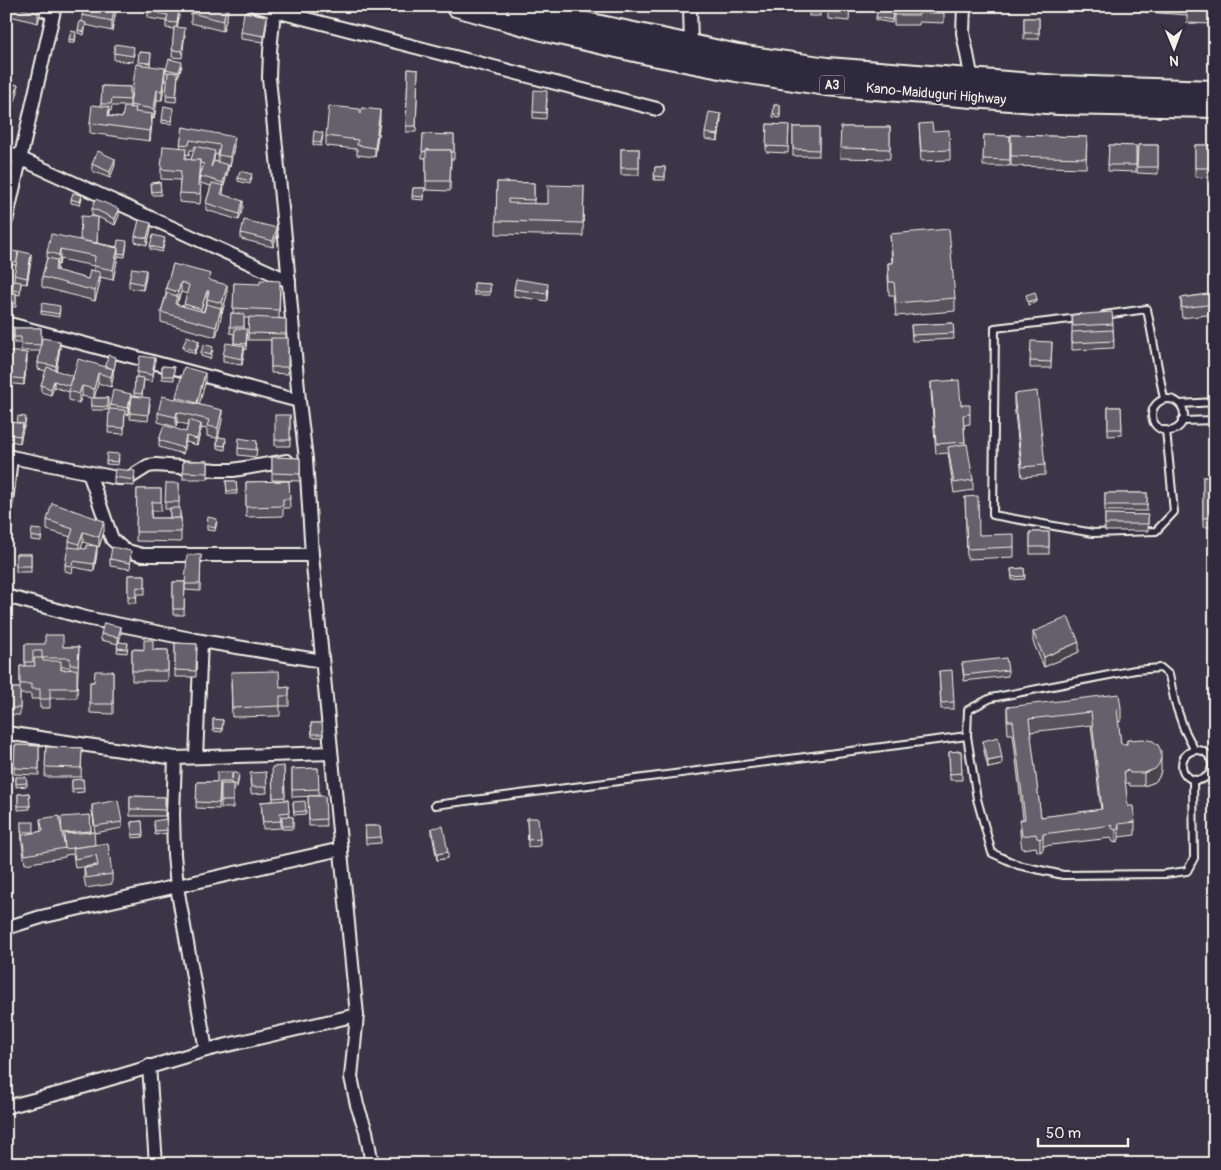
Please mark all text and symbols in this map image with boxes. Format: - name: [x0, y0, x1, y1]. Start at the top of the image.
- north arrow: [1148, 22, 1198, 72]
- text: N: [1169, 52, 1179, 69]
- road number: A3: [820, 76, 844, 94]
- street label: Kano-Maiduguri Highway: [865, 79, 1007, 109]
- scale bar: [1038, 1115, 1128, 1147]
- text: 50 m: [1046, 1124, 1081, 1143]

